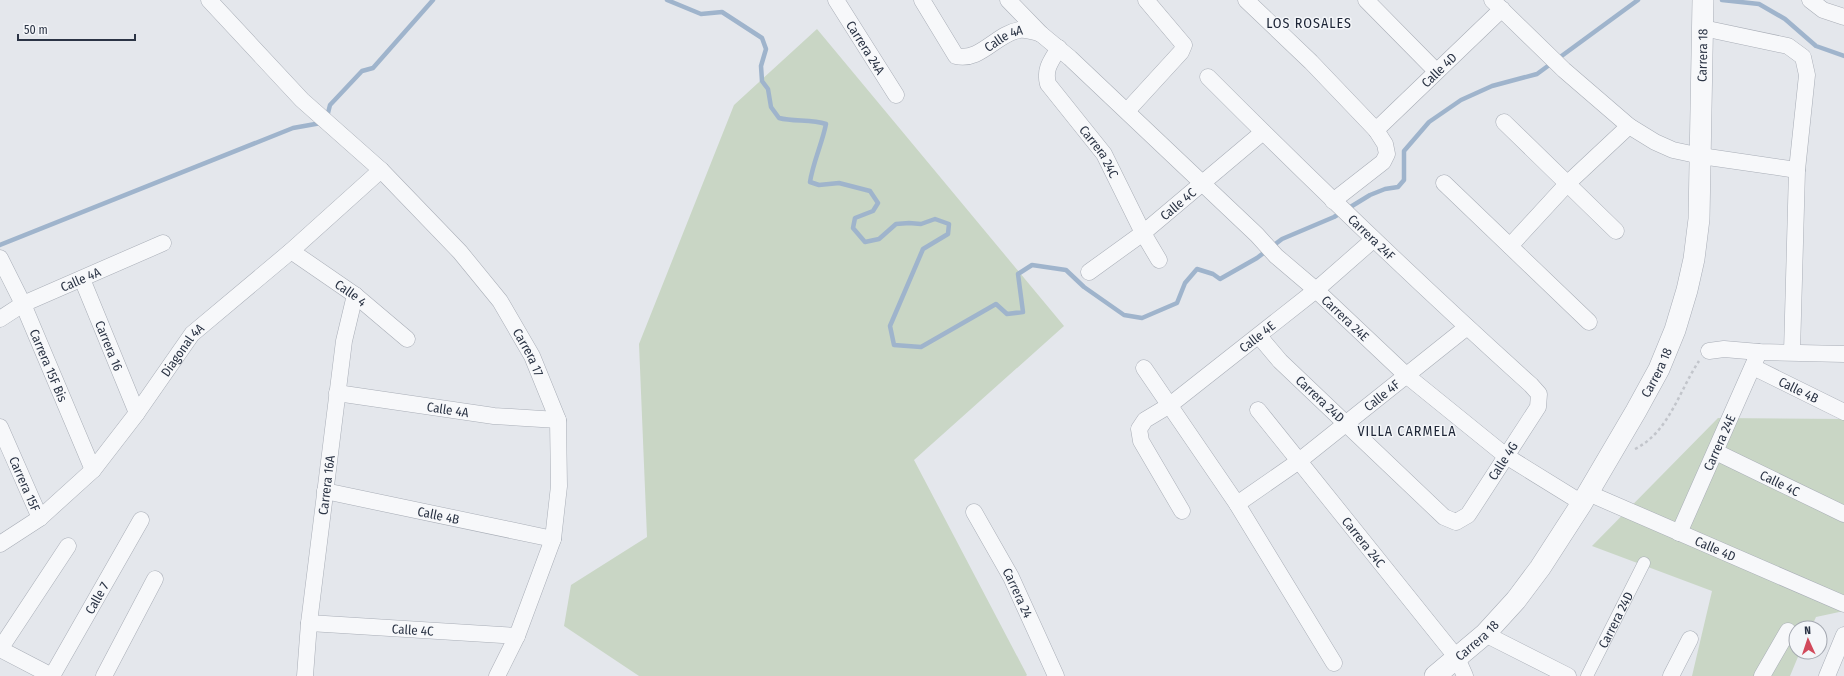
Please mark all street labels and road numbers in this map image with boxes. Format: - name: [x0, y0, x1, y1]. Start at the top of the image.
- street label: Carrera 24A: [843, 18, 888, 77]
- street label: Calle 4A: [981, 22, 1024, 55]
- street label: Carrera 18: [1694, 29, 1710, 82]
- street label: Calle 4D: [1418, 49, 1459, 90]
- street label: Carrera 24C: [1076, 122, 1122, 180]
- street label: Calle 4C: [1157, 184, 1199, 223]
- street label: Carrera 24F: [1345, 211, 1398, 263]
- street label: Calle 4A: [58, 264, 103, 294]
- street label: Calle 4: [332, 276, 370, 309]
- street label: Carrera 24E: [1319, 292, 1372, 344]
- street label: Carrera 16: [92, 318, 126, 373]
- street label: Calle 4E: [1236, 318, 1278, 355]
- street label: Diagonal 4A: [157, 320, 207, 379]
- street label: Carrera 17: [510, 326, 547, 378]
- street label: Carrera 15F Bis: [27, 327, 71, 404]
- street label: Carrera 18: [1638, 345, 1674, 400]
- street label: Carrera 24D: [1293, 373, 1347, 425]
- street label: Calle 4B: [1776, 373, 1821, 406]
- street label: Calle 4F: [1361, 376, 1402, 414]
- street label: Calle 4A: [426, 399, 470, 420]
- street label: Carrera 24E: [1700, 412, 1738, 473]
- street label: Calle 4G: [1485, 439, 1521, 483]
- street label: Carrera 15F: [6, 454, 44, 514]
- street label: Carrera 16A: [315, 454, 337, 516]
- street label: Calle 4C: [1758, 467, 1802, 499]
- street label: Calle 4B: [416, 503, 461, 527]
- street label: Carrera 24C: [1339, 514, 1389, 570]
- street label: Calle 4D: [1693, 533, 1738, 564]
- street label: Carrera 24: [1000, 565, 1036, 620]
- street label: Calle 7: [82, 579, 112, 616]
- street label: Carrera 24D: [1595, 589, 1636, 650]
- street label: Carrera 18: [1452, 617, 1502, 663]
- street label: Calle 4C: [391, 621, 435, 638]

